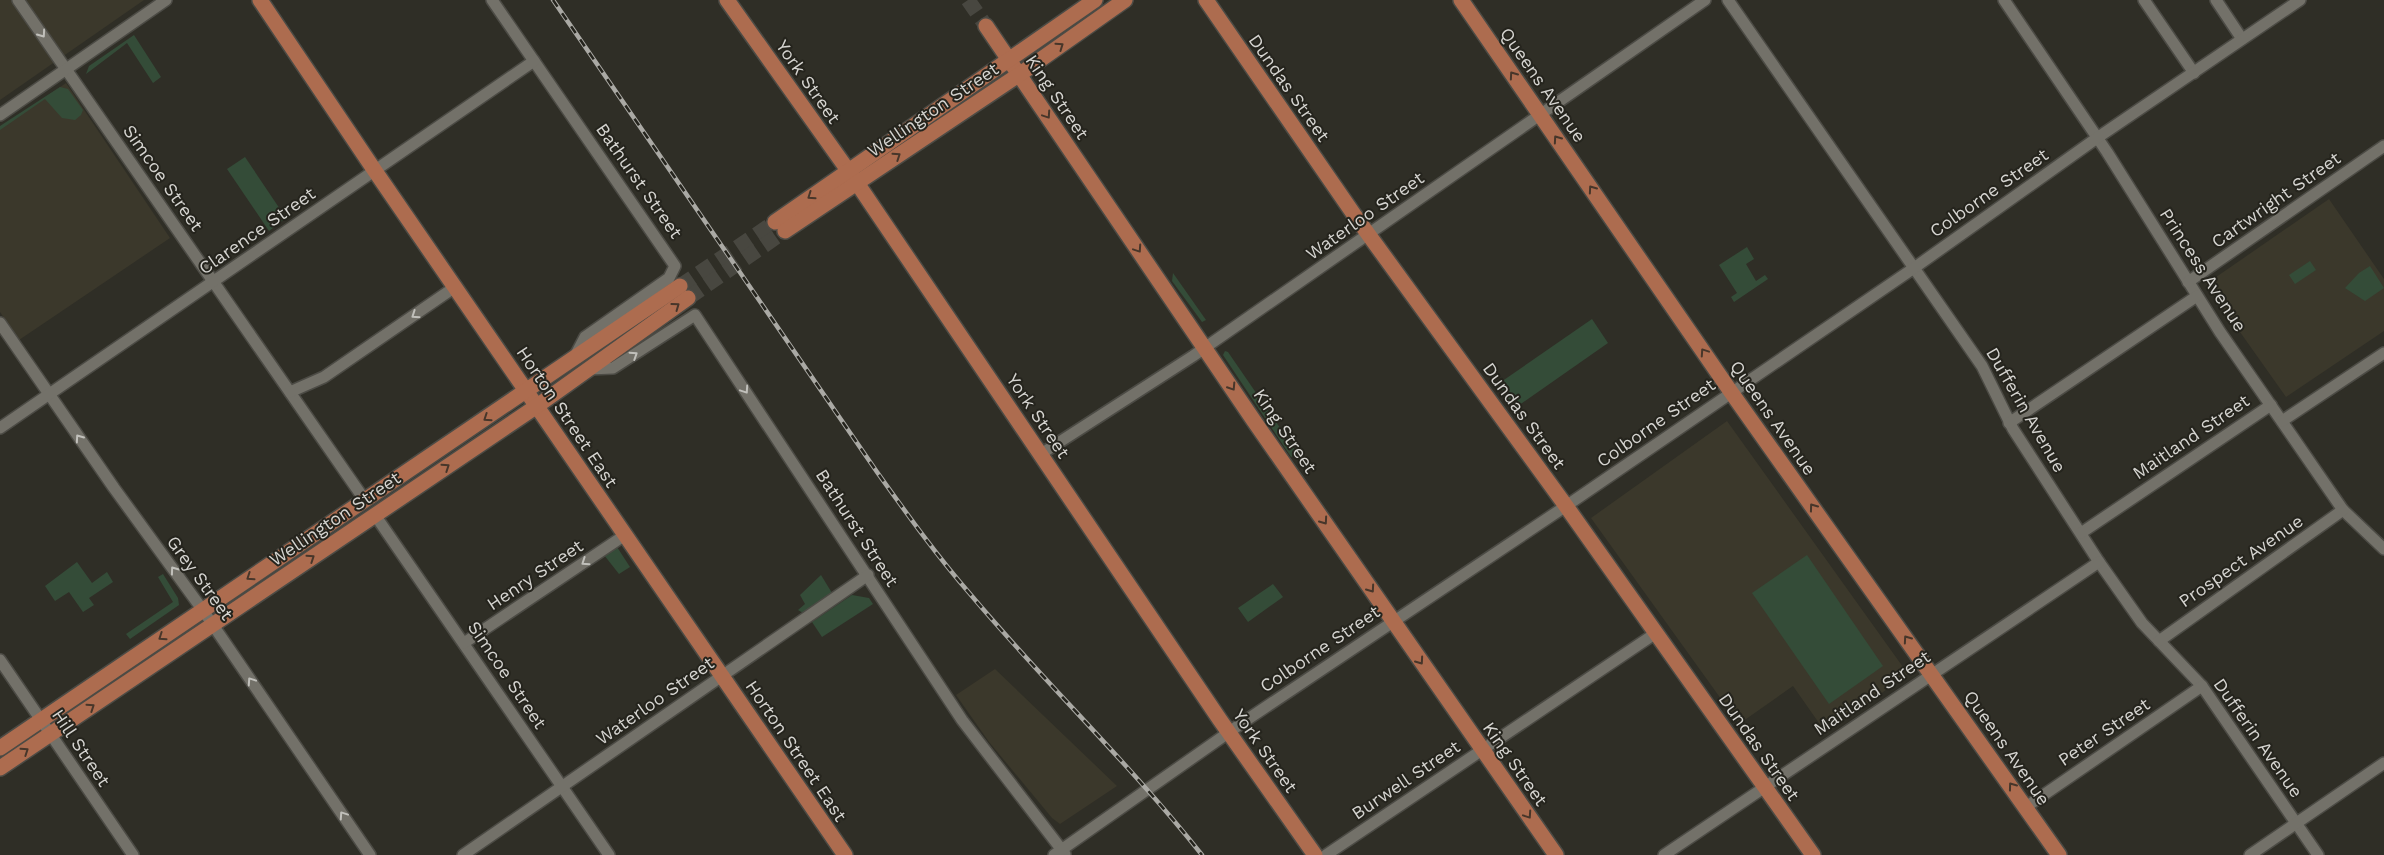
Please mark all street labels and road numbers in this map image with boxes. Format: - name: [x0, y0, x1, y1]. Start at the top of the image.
- street label: Queens Avenue: [1496, 23, 1591, 146]
- street label: Dundas Street: [1245, 30, 1335, 146]
- street label: York Street: [772, 36, 845, 128]
- street label: King Street: [1021, 50, 1094, 143]
- street label: Wellington Street: [863, 58, 1003, 161]
- street label: Bathurst Street: [592, 119, 687, 243]
- street label: Simcoe Street: [119, 121, 208, 235]
- street label: Colborne Street: [1925, 144, 2052, 241]
- street label: Cartwright Street: [2207, 147, 2345, 252]
- street label: Waterloo Street: [1302, 167, 1428, 264]
- street label: Clarence Street: [194, 182, 319, 279]
- street label: Princess Avenue: [2156, 204, 2251, 335]
- street label: Horton Street East: [512, 342, 623, 491]
- street label: Dufferin Avenue: [1982, 344, 2071, 476]
- street label: Queens Avenue: [1726, 356, 1821, 479]
- street label: Dundas Street: [1479, 358, 1570, 473]
- street label: York Street: [1003, 370, 1075, 462]
- street label: Colborne Street: [1592, 374, 1719, 471]
- street label: King Street: [1249, 384, 1322, 477]
- street label: Maitland Street: [2128, 390, 2253, 483]
- street label: Bathurst Street: [812, 465, 903, 591]
- street label: Wellington Street: [265, 467, 405, 570]
- street label: Prospect Avenue: [2175, 510, 2307, 611]
- street label: Grey Street: [163, 531, 238, 624]
- street label: Henry Street: [483, 535, 587, 614]
- street label: Colborne Street: [1256, 601, 1384, 696]
- street label: Simcoe Street: [464, 617, 551, 733]
- street label: Maitland Street: [1809, 646, 1934, 739]
- street label: Waterloo Street: [592, 652, 718, 749]
- street label: Dufferin Avenue: [2209, 674, 2307, 801]
- street label: Horton Street East: [741, 676, 852, 825]
- street label: Queens Avenue: [1960, 686, 2055, 809]
- street label: Dundas Street: [1715, 689, 1805, 805]
- street label: Peter Street: [2054, 693, 2154, 770]
- street label: Hill Street: [48, 705, 115, 791]
- street label: York Street: [1229, 705, 1302, 797]
- street label: King Street: [1479, 718, 1552, 810]
- street label: Burwell Street: [1348, 735, 1464, 824]

